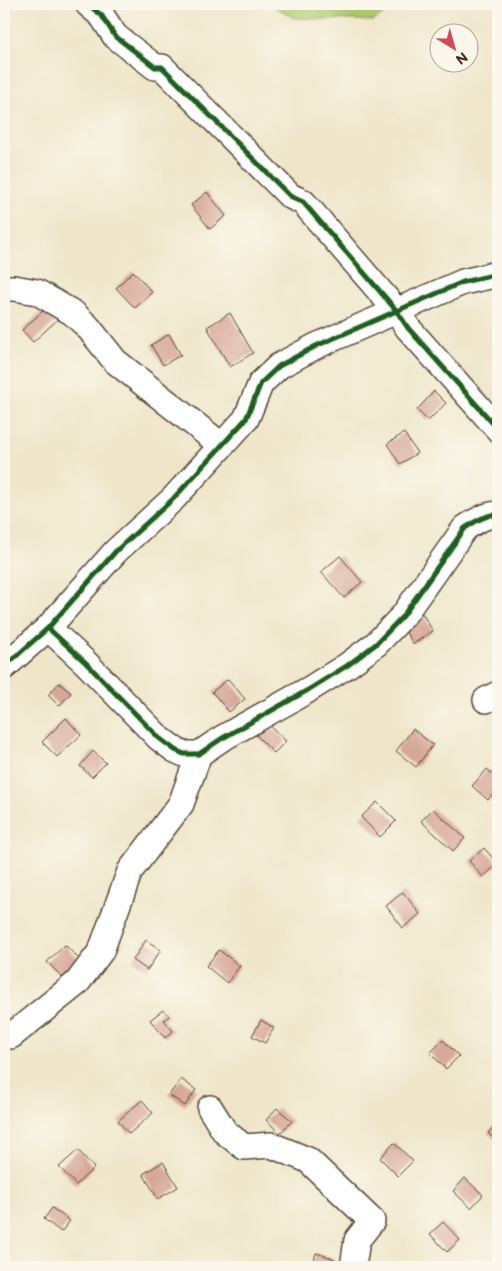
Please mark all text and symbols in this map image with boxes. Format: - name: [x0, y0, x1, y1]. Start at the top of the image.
- north arrow: [430, 22, 480, 72]
- text: N: [452, 48, 471, 68]

